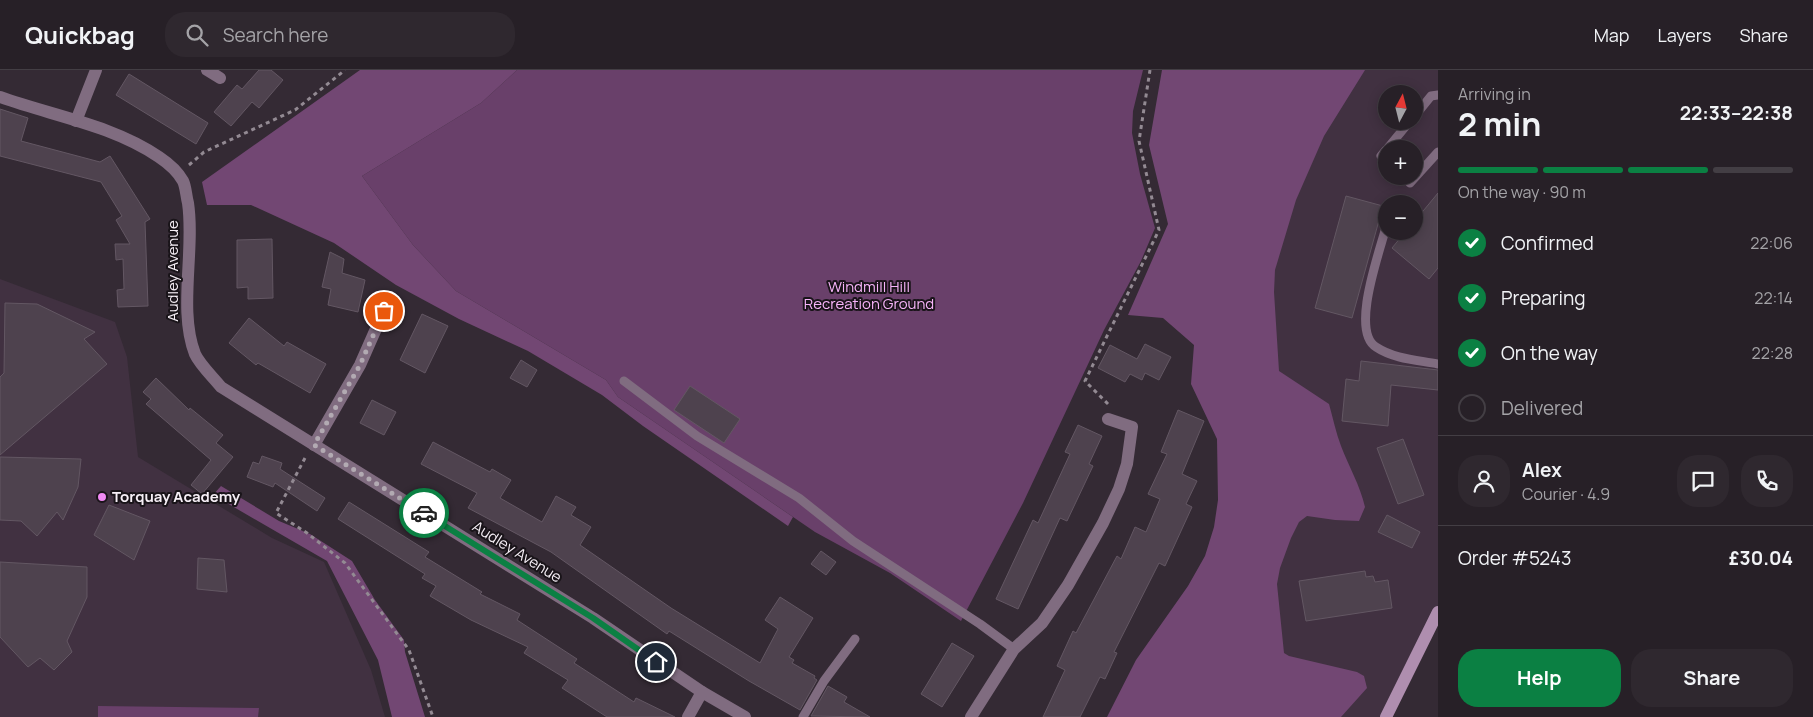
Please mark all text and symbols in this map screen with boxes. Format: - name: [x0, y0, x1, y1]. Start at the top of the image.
- search box: [165, 12, 515, 57]
- text: Quickbag: [25, 18, 135, 51]
- icon: search: [183, 21, 211, 49]
- text: Search here: [223, 22, 328, 48]
- text: Map: [1594, 23, 1629, 47]
- text: Layers: [1657, 23, 1711, 47]
- text: Share: [1739, 23, 1788, 47]
- text: Arriving in: [1458, 83, 1531, 105]
- north arrow: [1378, 85, 1422, 130]
- map controls: [1378, 85, 1423, 240]
- text: 22:33–22:38: [1680, 100, 1793, 126]
- text: 2 min: [1458, 102, 1541, 146]
- button: +: [1378, 140, 1423, 185]
- text: On the way · 90 m: [1458, 181, 1586, 203]
- button: −: [1378, 195, 1423, 240]
- street label: Audley Avenue: [162, 220, 183, 322]
- icon: check: [1458, 229, 1486, 257]
- text: Confirmed: [1501, 230, 1594, 256]
- text: 22:06: [1750, 232, 1793, 254]
- park label: Windmill Hill Recreation Ground: [804, 276, 934, 314]
- icon: check: [1458, 284, 1486, 312]
- text: Preparing: [1501, 285, 1586, 311]
- text: 22:14: [1754, 287, 1793, 309]
- pin: [363, 290, 405, 332]
- icon: bag: [370, 297, 398, 325]
- icon: check: [1458, 339, 1486, 367]
- text: On the way: [1501, 340, 1598, 366]
- text: 22:28: [1752, 342, 1793, 364]
- text: Delivered: [1501, 395, 1583, 421]
- button: person: [1458, 455, 1510, 507]
- button: chat: [1677, 455, 1729, 507]
- button: phone: [1741, 455, 1793, 507]
- text: Alex: [1522, 457, 1562, 483]
- text: Courier · 4.9: [1522, 483, 1610, 505]
- place label: Torquay Academy: [112, 486, 241, 507]
- courier: [399, 488, 449, 538]
- marker: Torquay Academy: [96, 491, 108, 503]
- icon: car: [410, 499, 438, 527]
- street label: Audley Avenue: [469, 516, 566, 588]
- text: Order #5243: [1458, 545, 1572, 571]
- text: £30.04: [1729, 545, 1793, 571]
- pin: [635, 641, 677, 683]
- icon: home: [642, 648, 670, 676]
- button: Help: [1458, 649, 1621, 707]
- button: Share: [1631, 649, 1793, 707]

